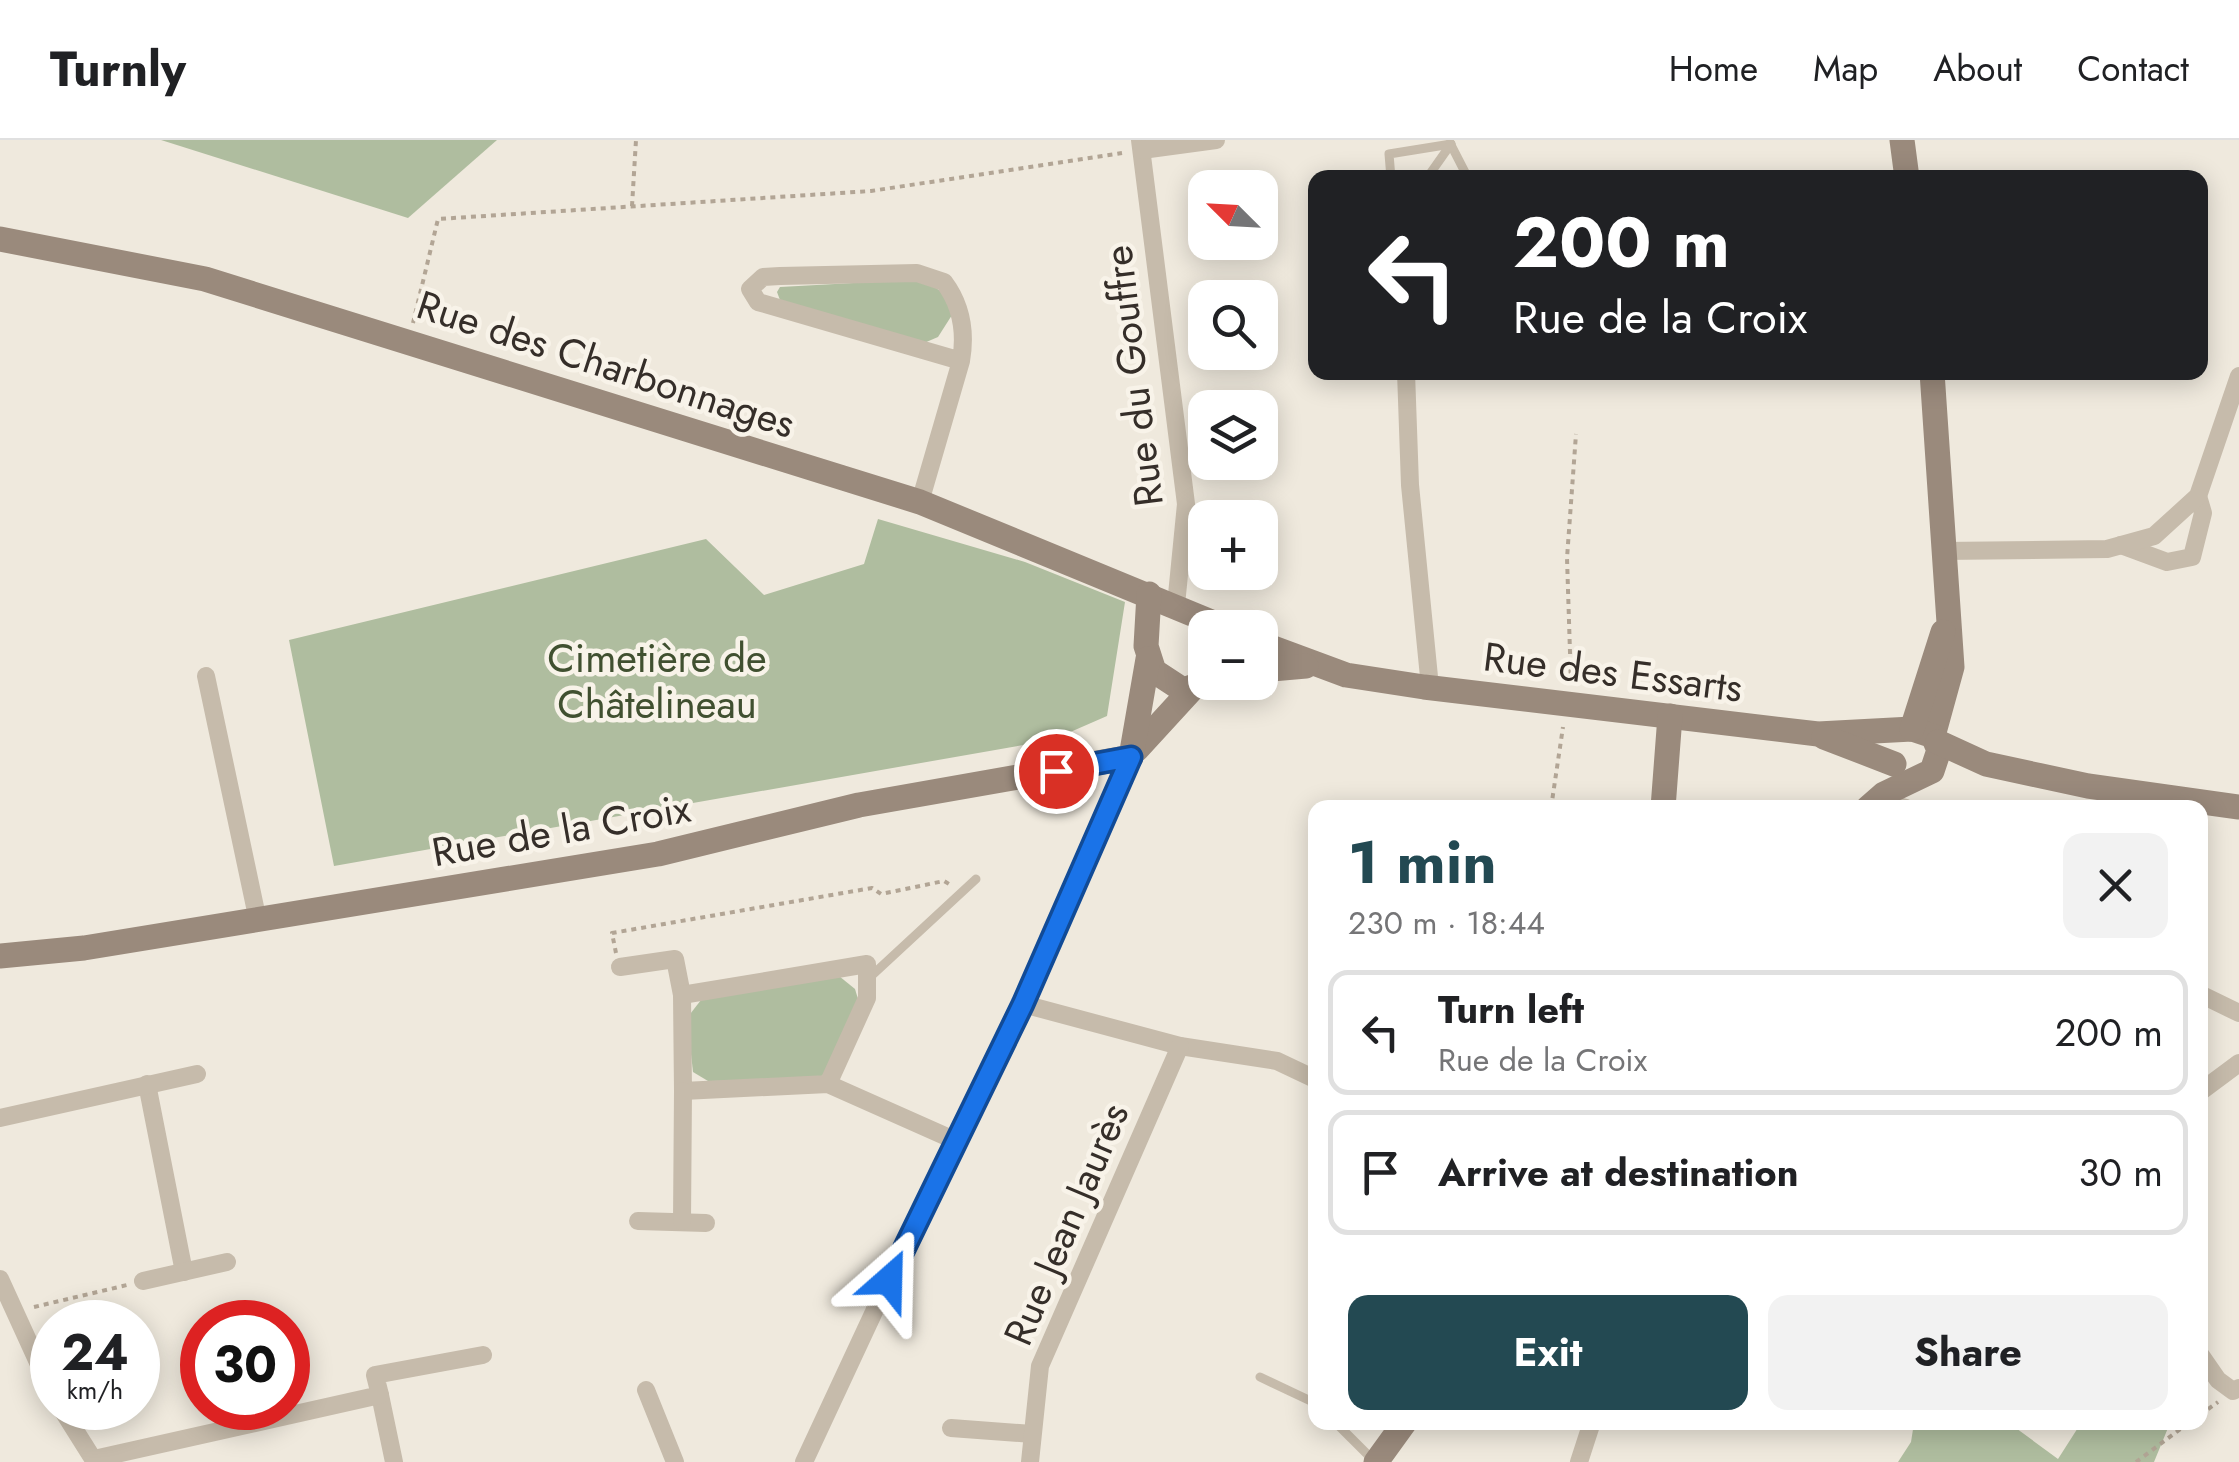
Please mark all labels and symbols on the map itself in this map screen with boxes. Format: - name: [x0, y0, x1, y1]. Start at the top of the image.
- north arrow: [1188, 170, 1278, 260]
- street label: Rue du Gouffre: [1088, 242, 1178, 510]
- street label: Rue des Charbonnages: [410, 275, 802, 453]
- street label: Rue des Essarts: [1480, 627, 1746, 717]
- park label: Cimetière de Châtelineau: [547, 629, 767, 733]
- pin: [1014, 729, 1099, 814]
- street label: Rue de la Croix: [427, 779, 695, 881]
- street label: Rue Jean Jaurès: [989, 1094, 1143, 1354]
- position arrow: [837, 1228, 941, 1332]
- speed limit sign: 30: [180, 1300, 310, 1430]

